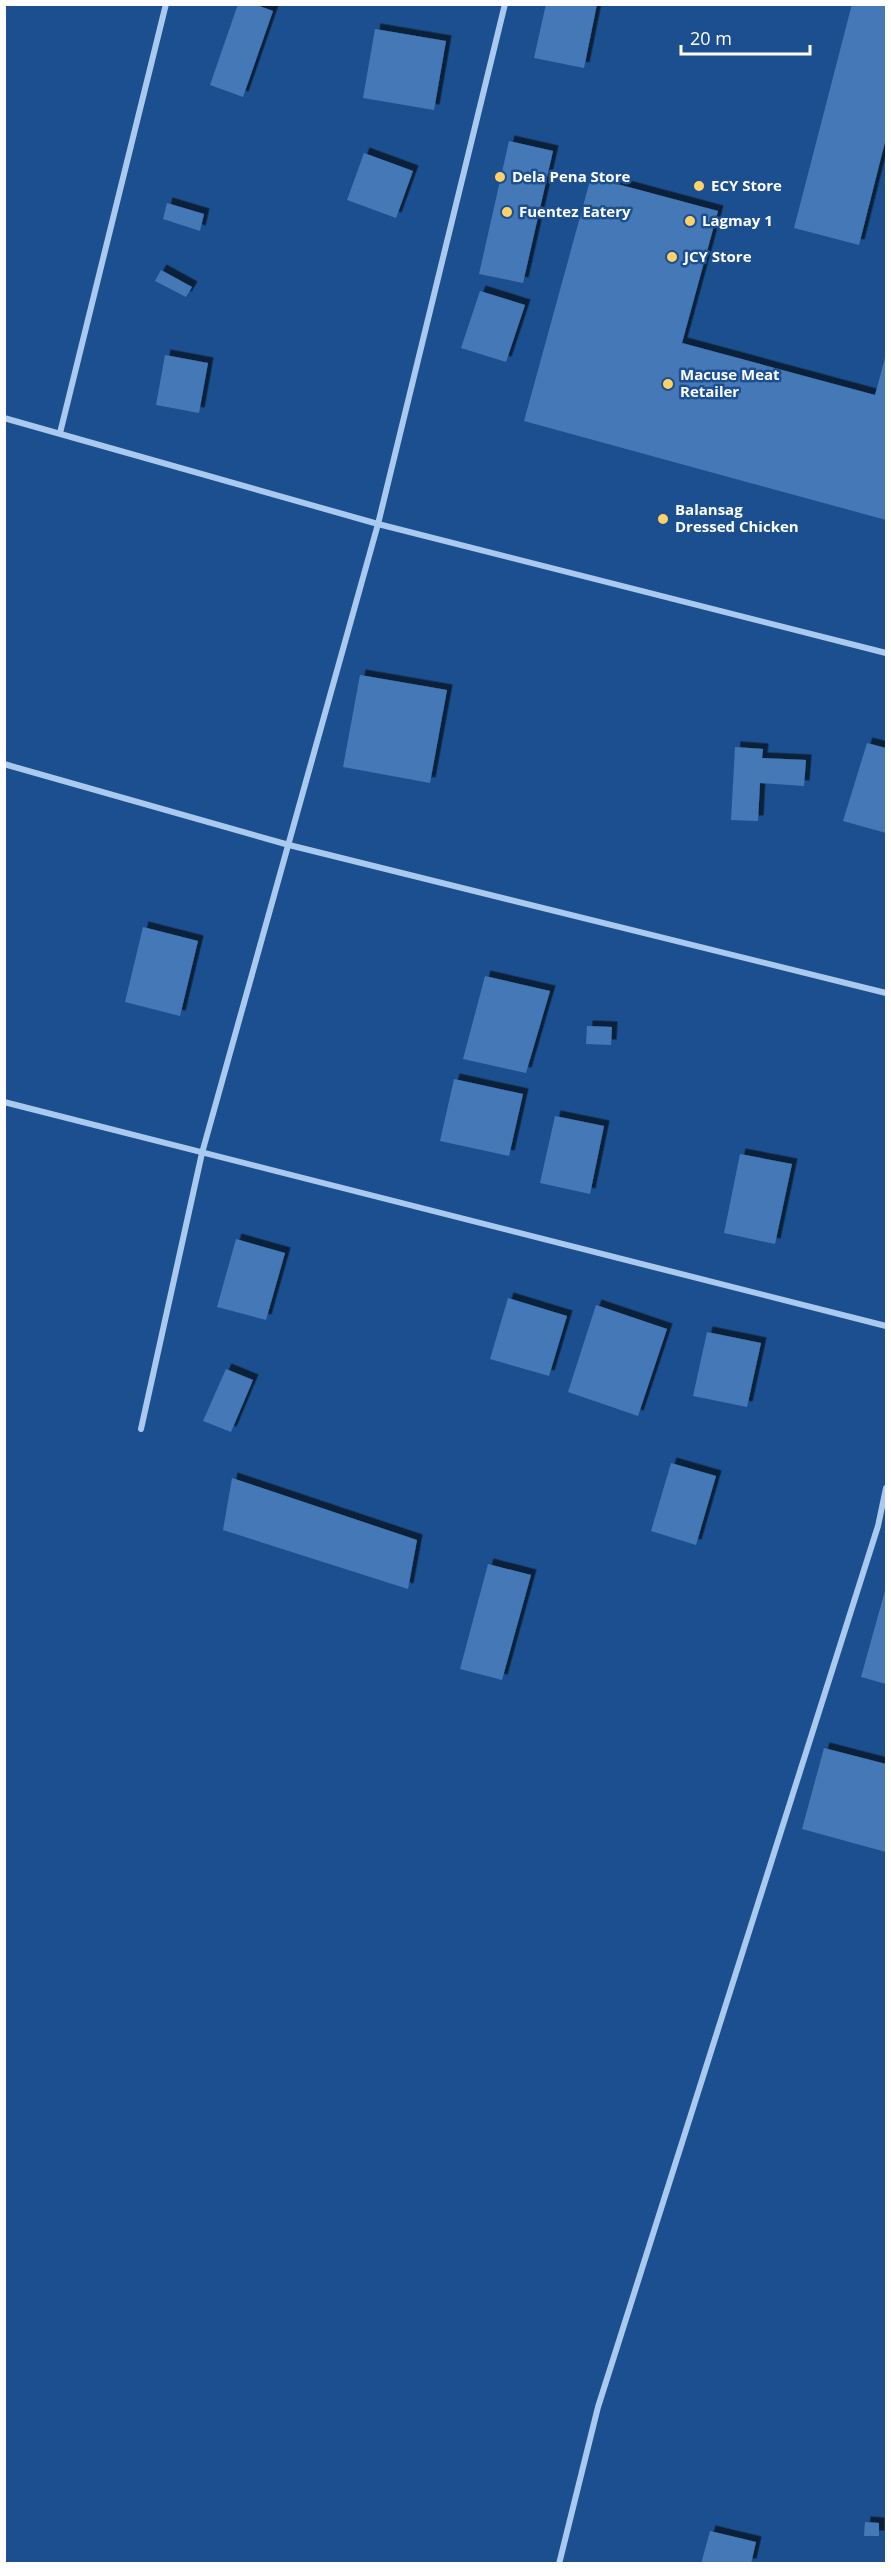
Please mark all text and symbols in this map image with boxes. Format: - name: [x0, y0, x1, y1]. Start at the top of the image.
- scale bar: [681, 18, 810, 56]
- text: 20 m: [690, 26, 732, 50]
- place label: Dela Pena Store: [512, 166, 630, 186]
- marker: Dela Pena Store: [493, 170, 507, 184]
- place label: ECY Store: [711, 175, 782, 195]
- marker: ECY Store: [692, 179, 706, 193]
- place label: Fuentez Eatery: [519, 201, 631, 221]
- marker: Fuentez Eatery: [500, 205, 514, 219]
- place label: Lagmay 1: [702, 210, 773, 230]
- marker: Lagmay 1: [683, 214, 697, 228]
- place label: JCY Store: [682, 246, 752, 266]
- marker: JCY Store: [665, 250, 679, 264]
- place label: Macuse Meat Retailer: [680, 364, 780, 401]
- marker: Macuse Meat Retailer: [661, 377, 675, 391]
- place label: Balansag Dressed Chicken: [675, 499, 799, 536]
- marker: Balansag Dressed Chicken: [656, 512, 670, 526]

